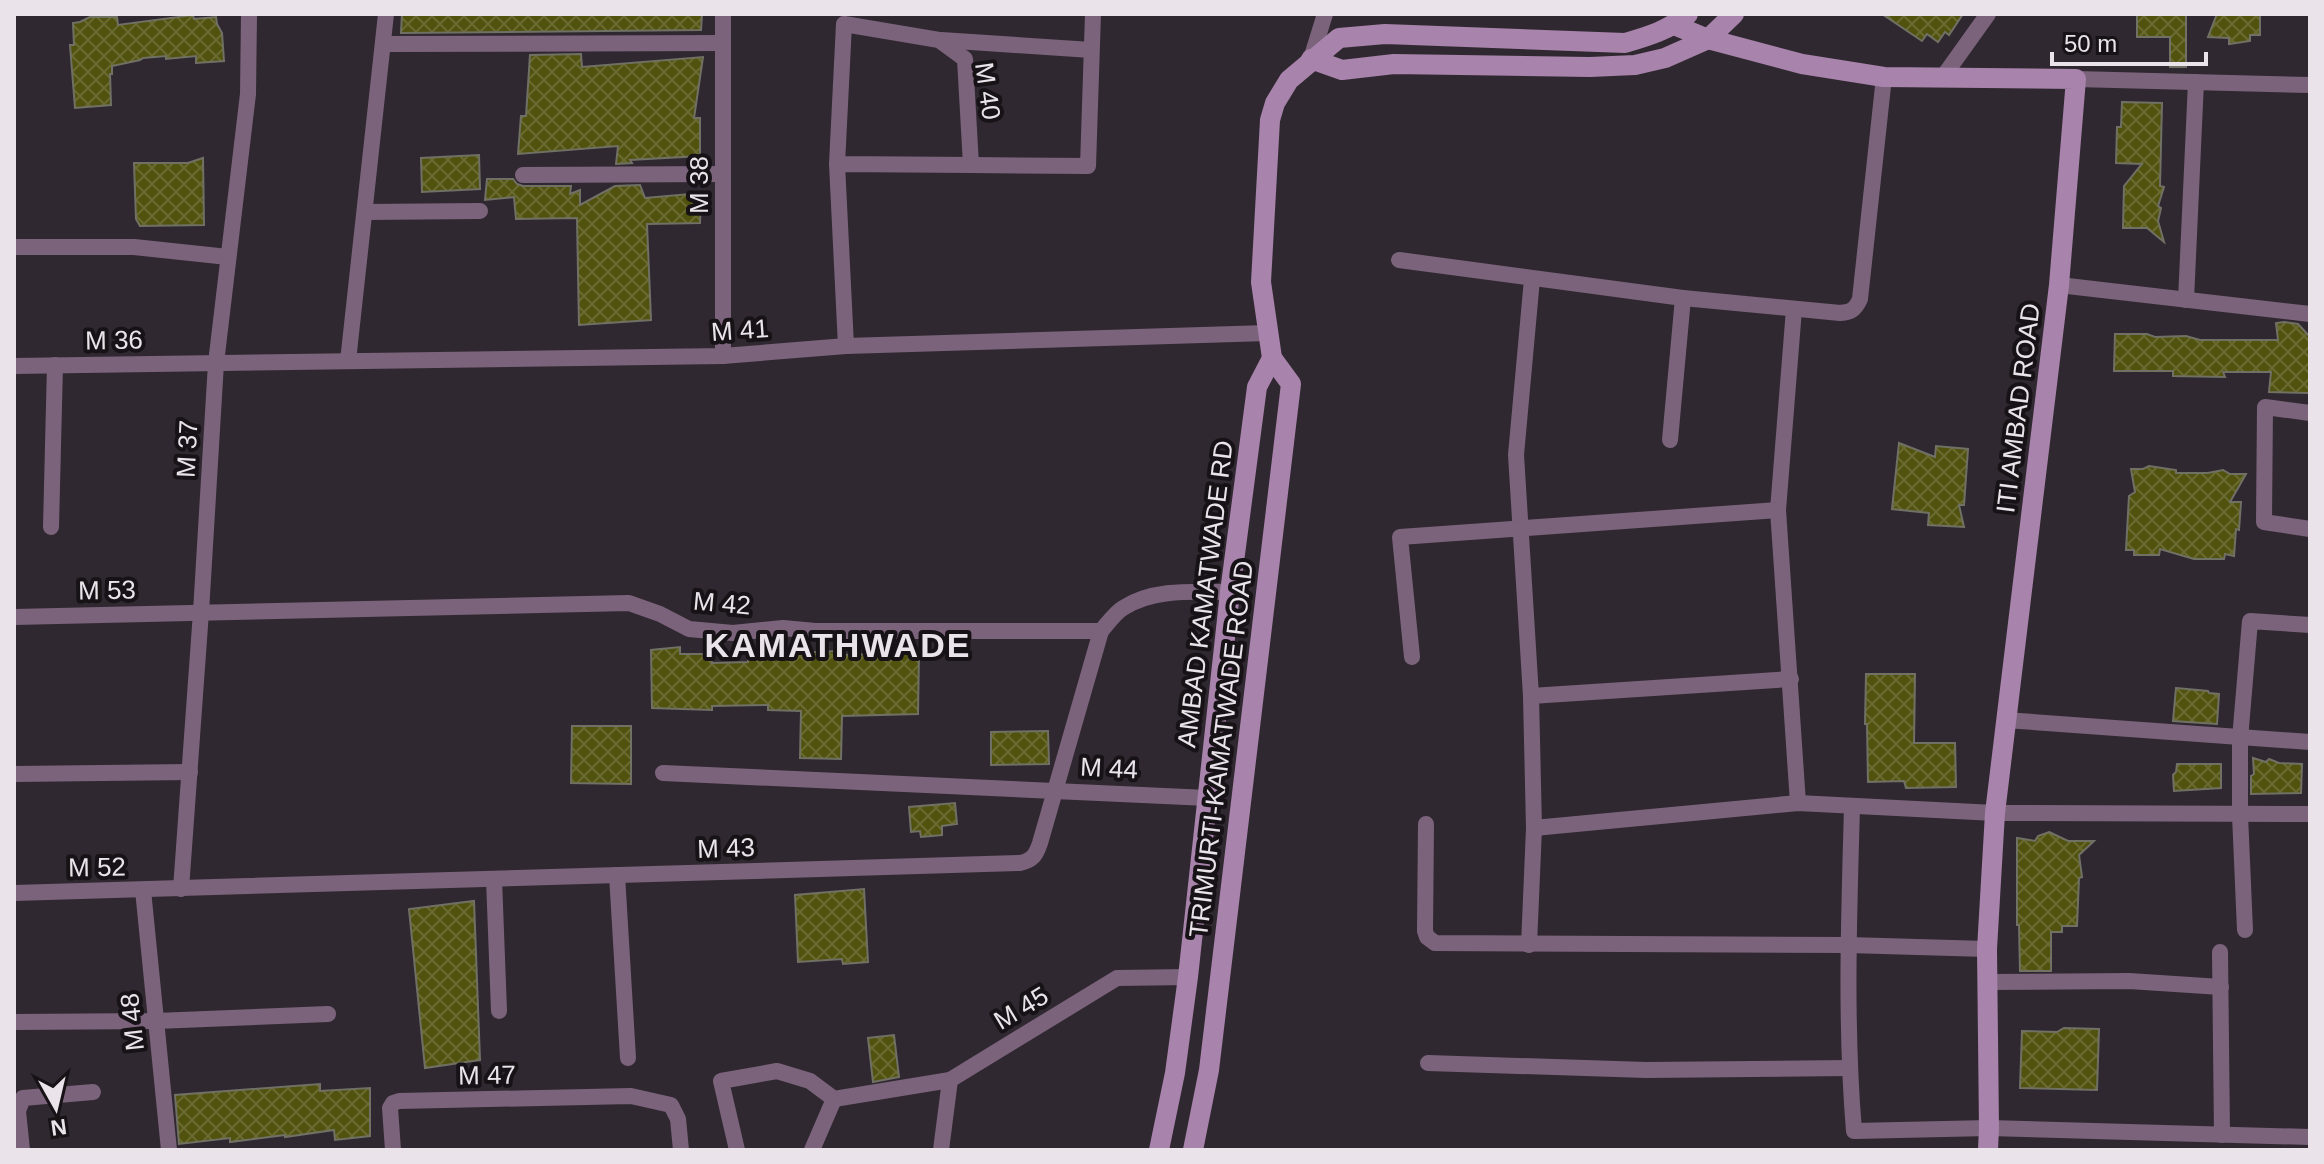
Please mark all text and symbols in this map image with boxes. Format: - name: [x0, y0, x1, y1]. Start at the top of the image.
- scale bar: [2052, 16, 2206, 66]
- text: 50 m: [2064, 30, 2117, 57]
- street label: M 40: [969, 60, 1007, 122]
- street label: M 38: [684, 156, 714, 214]
- street label: ITI AMBAD ROAD: [1990, 301, 2046, 515]
- street label: M 41: [710, 313, 770, 347]
- street label: M 36: [85, 324, 143, 356]
- street label: M 37: [171, 419, 203, 479]
- street label: AMBAD KAMATWADE RD: [1171, 439, 1239, 749]
- street label: TRIMURTI-KAMATWADE ROAD: [1183, 559, 1259, 939]
- street label: M 53: [78, 574, 136, 606]
- street label: M 42: [692, 586, 752, 620]
- district label: KAMATHWADE: [705, 626, 971, 664]
- street label: M 44: [1079, 752, 1139, 784]
- street label: M 43: [697, 832, 755, 864]
- street label: M 52: [68, 851, 126, 883]
- street label: M 45: [988, 980, 1054, 1036]
- street label: M 48: [114, 992, 150, 1052]
- street label: M 47: [458, 1059, 516, 1091]
- north arrow: [16, 1068, 96, 1148]
- text: N: [49, 1114, 68, 1141]

